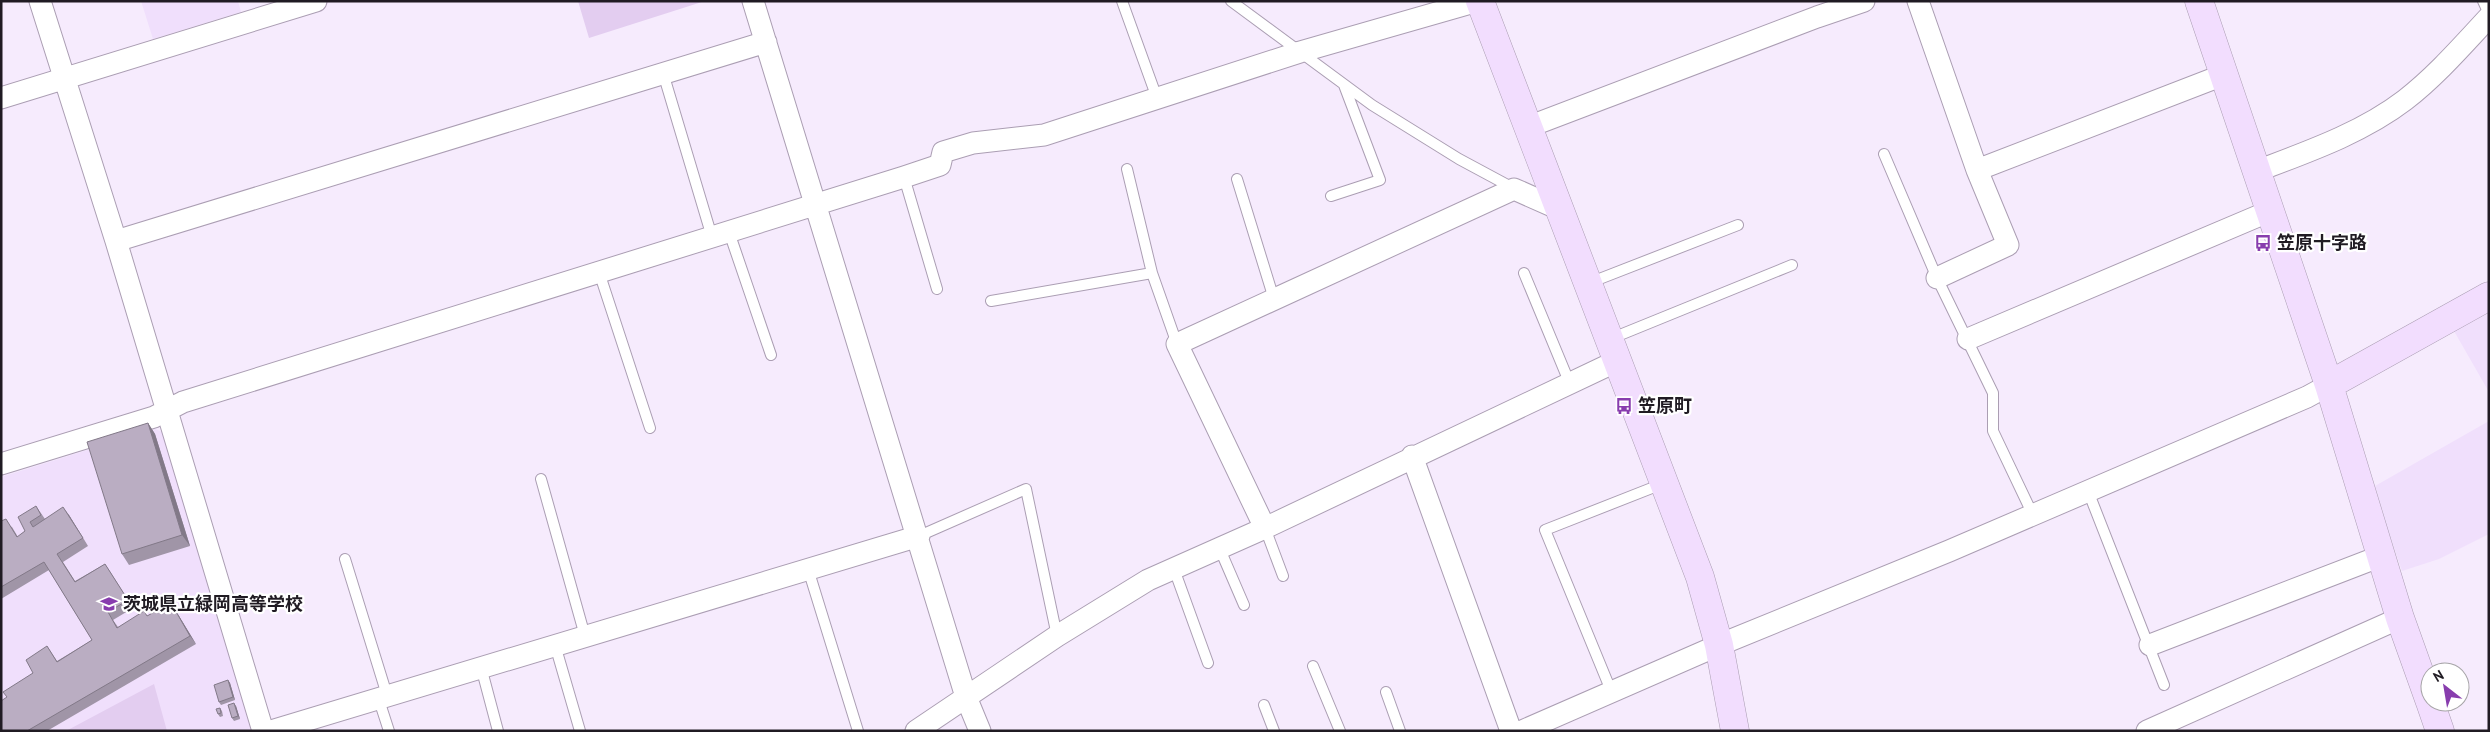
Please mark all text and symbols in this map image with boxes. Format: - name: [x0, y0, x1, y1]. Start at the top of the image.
- place label: 笠原十字路: [2277, 231, 2367, 254]
- bus stop icon: 笠原十字路: [2253, 233, 2273, 253]
- place label: 笠原町: [1638, 394, 1692, 417]
- bus stop icon: 笠原町: [1614, 396, 1634, 416]
- place label: 茨城県立緑岡高等学校: [123, 592, 303, 615]
- school or university icon: 茨城県立緑岡高等学校: [99, 594, 119, 614]
- north arrow: [2420, 662, 2470, 712]
- text: N: [2430, 666, 2447, 686]

